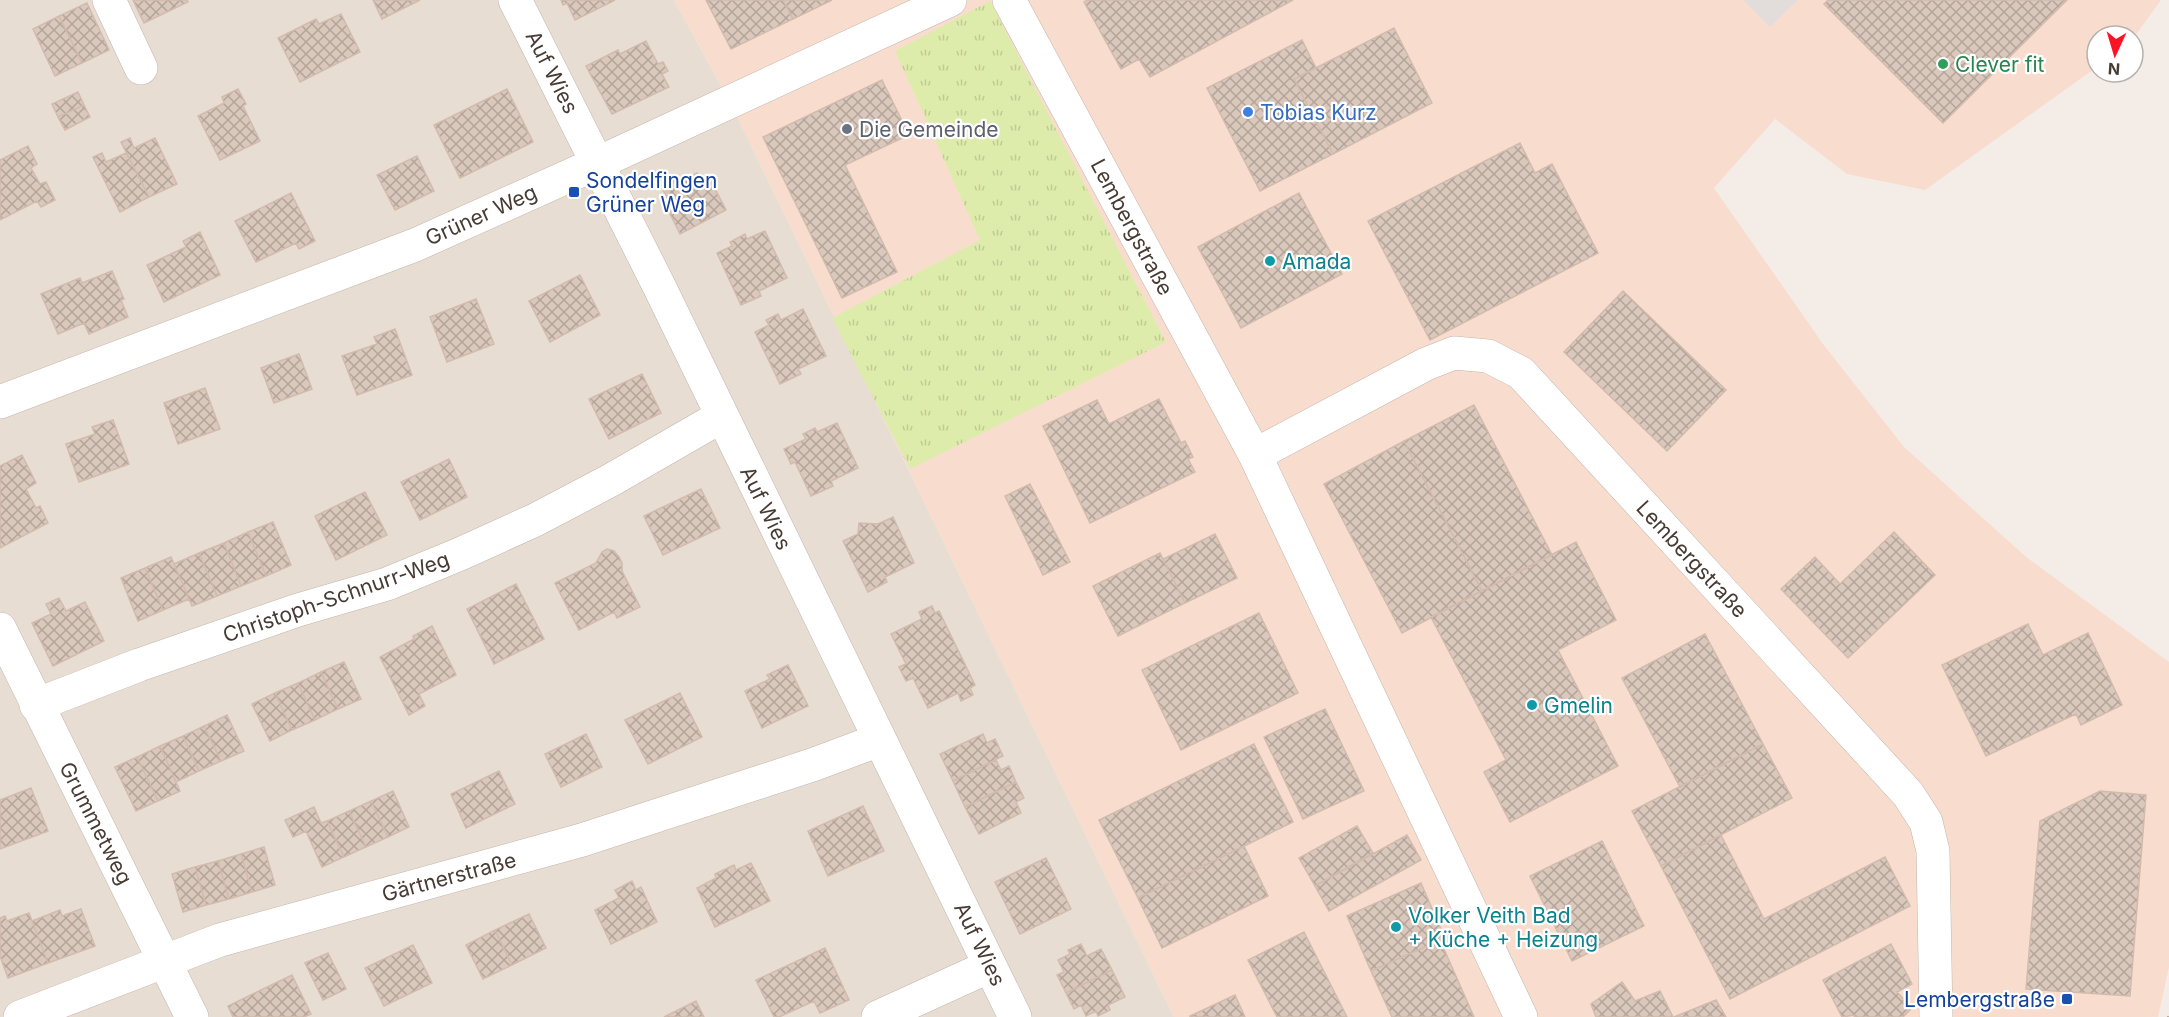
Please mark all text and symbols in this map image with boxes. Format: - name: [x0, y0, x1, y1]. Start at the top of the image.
- north arrow: [2085, 24, 2145, 84]
- street label: Auf Wies: [521, 26, 583, 118]
- place label: Clever fit: [1955, 52, 2045, 77]
- marker: Clever fit: [1936, 57, 1950, 71]
- text: N: [2107, 59, 2121, 79]
- place label: Tobias Kurz: [1260, 100, 1377, 125]
- marker: Tobias Kurz: [1241, 105, 1255, 119]
- place label: Die Gemeinde: [859, 117, 999, 142]
- marker: Die Gemeinde: [840, 122, 854, 136]
- street label: Lembergstraße: [1086, 155, 1178, 299]
- place label: Sondelfingen Grüner Weg: [586, 168, 717, 217]
- street label: Grüner Weg: [421, 179, 541, 251]
- marker: Sondelfingen Grüner Weg: [567, 185, 581, 199]
- place label: Amada: [1282, 249, 1351, 274]
- marker: Amada: [1263, 254, 1277, 268]
- street label: Auf Wies: [735, 462, 797, 554]
- street label: Lembergstraße: [1631, 495, 1753, 623]
- street label: Christoph-Schnurr-Weg: [220, 546, 452, 648]
- place label: Gmelin: [1544, 693, 1613, 718]
- marker: Gmelin: [1525, 698, 1539, 712]
- street label: Grummetweg: [54, 758, 138, 888]
- street label: Gärtnerstraße: [379, 847, 519, 907]
- street label: Auf Wies: [949, 898, 1011, 990]
- place label: Volker Veith Bad + Küche + Heizung: [1408, 903, 1598, 952]
- marker: Volker Veith Bad + Küche + Heizung: [1389, 920, 1403, 934]
- place label: Lembergstraße: [1904, 987, 2055, 1012]
- marker: Lembergstraße: [2060, 992, 2074, 1006]

